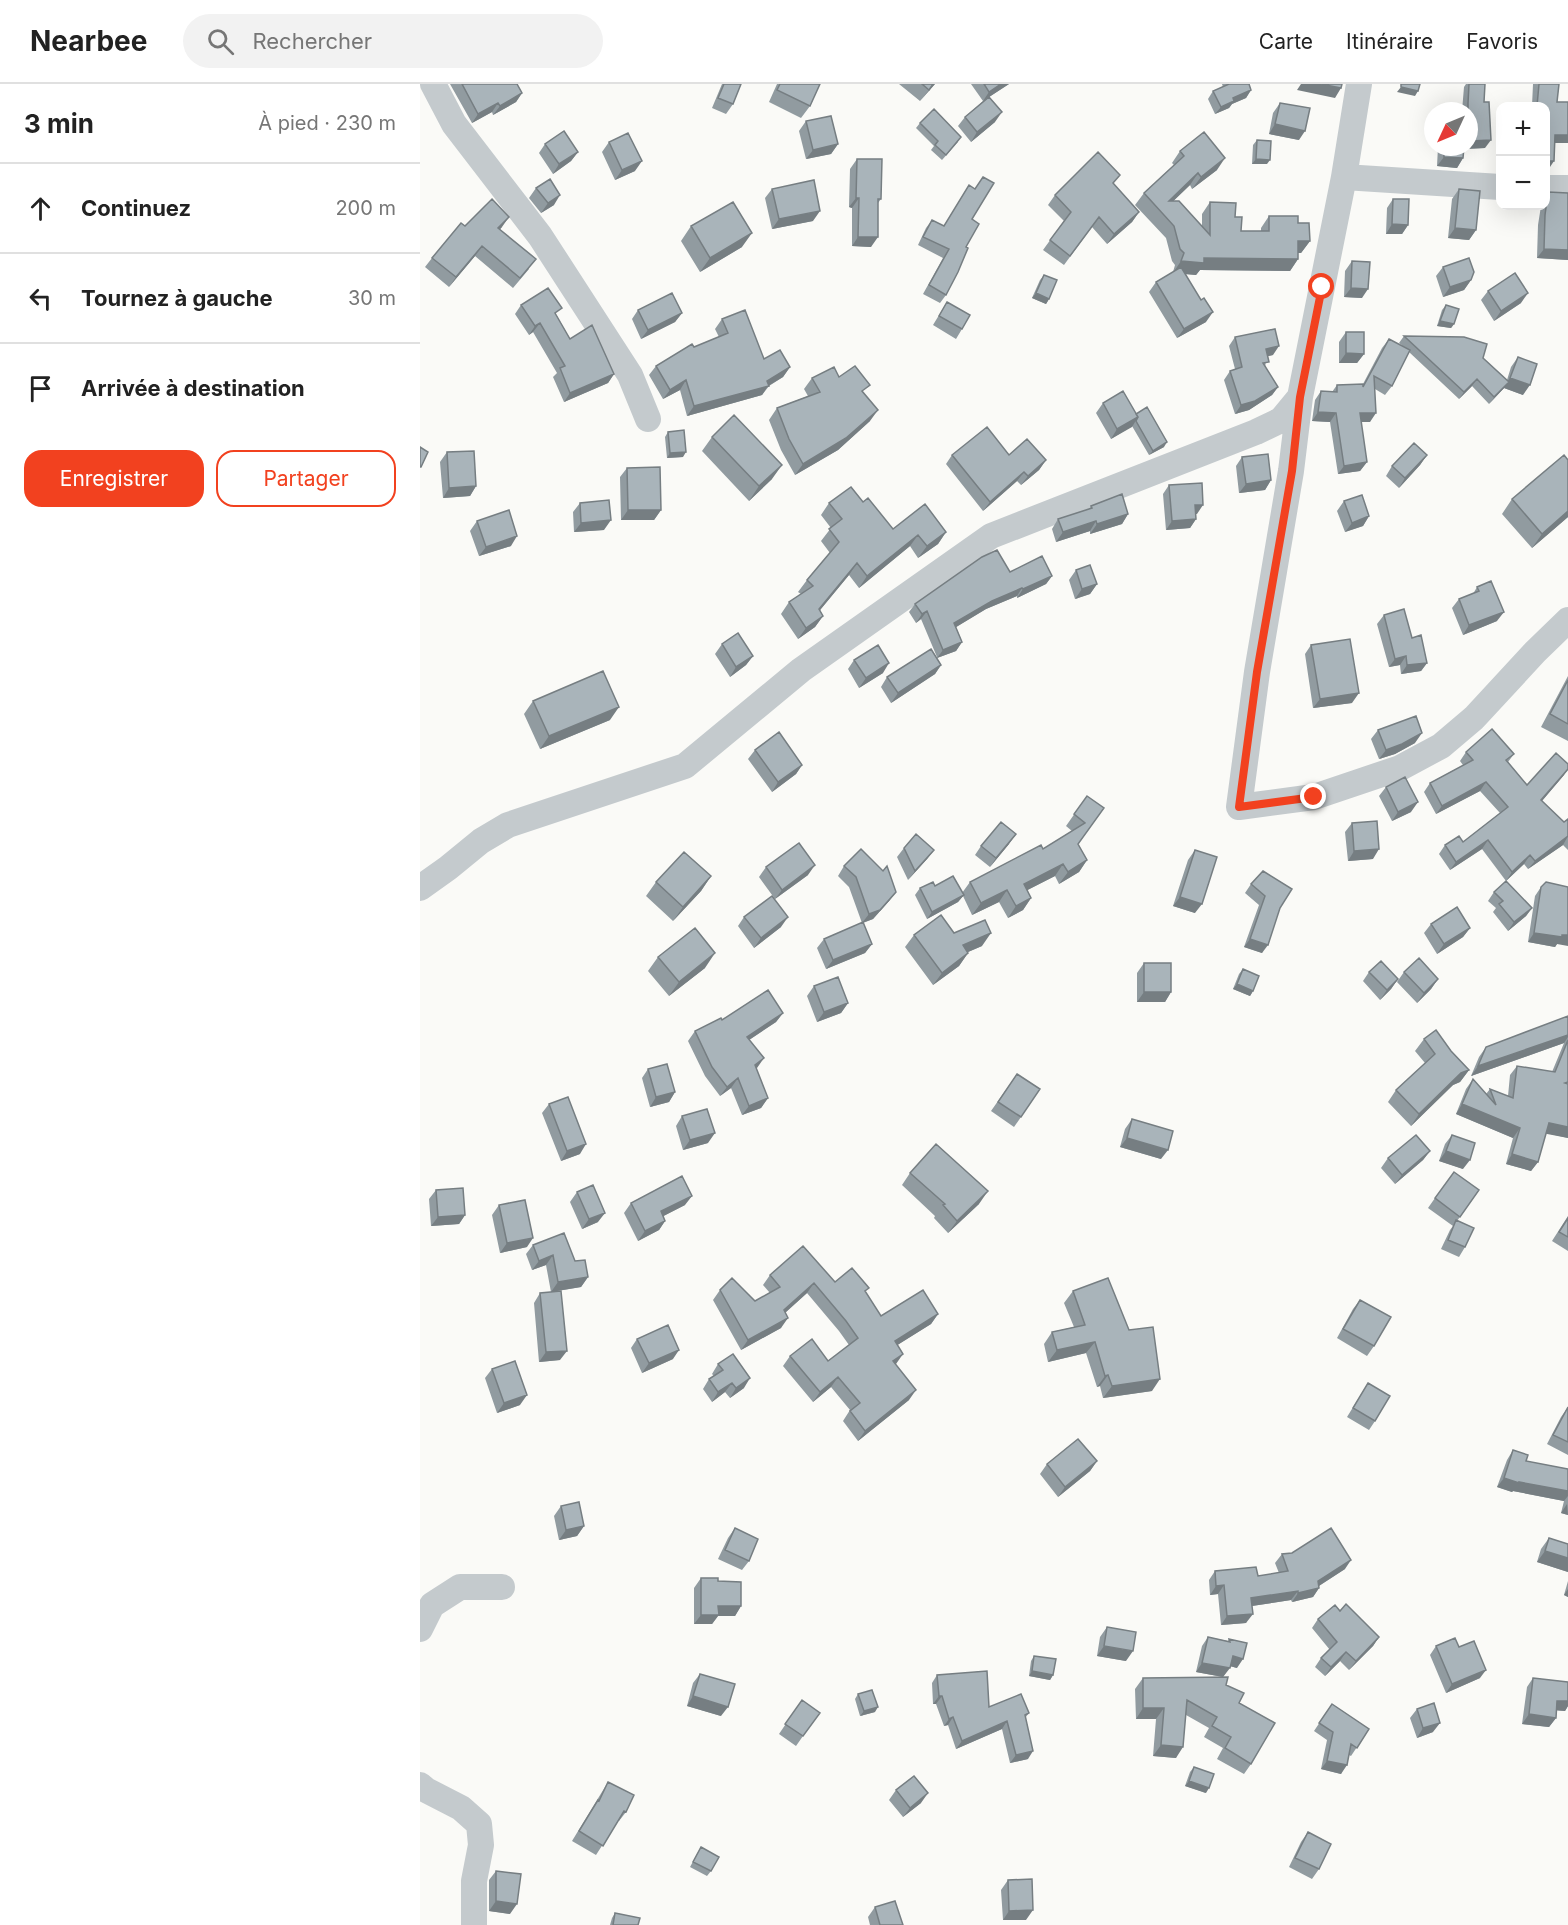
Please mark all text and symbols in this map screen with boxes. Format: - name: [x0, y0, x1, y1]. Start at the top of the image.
- search box: [183, 14, 603, 68]
- text: Nearbee: [30, 24, 147, 58]
- icon: search: [204, 25, 237, 58]
- text: Rechercher: [252, 28, 372, 54]
- text: Carte: [1259, 29, 1313, 54]
- text: Itinéraire: [1346, 29, 1433, 54]
- text: Favoris: [1466, 29, 1538, 54]
- north arrow: [1424, 102, 1478, 156]
- map controls: [1496, 102, 1550, 210]
- button: +: [1496, 102, 1550, 156]
- text: 3 min: [24, 108, 94, 139]
- text: À pied · 230 m: [258, 111, 396, 135]
- button: −: [1496, 156, 1550, 210]
- icon: ahead: [24, 192, 57, 225]
- text: Continuez: [81, 195, 191, 221]
- text: 200 m: [335, 196, 396, 220]
- route start: [1308, 273, 1334, 299]
- icon: left: [24, 282, 57, 315]
- text: Tournez à gauche: [81, 285, 273, 311]
- text: 30 m: [348, 286, 396, 310]
- icon: arrive: [24, 372, 57, 405]
- text: Arrivée à destination: [81, 375, 305, 401]
- button: Enregistrer: [24, 450, 204, 507]
- button: Partager: [216, 450, 396, 507]
- route end: [1300, 783, 1326, 809]

